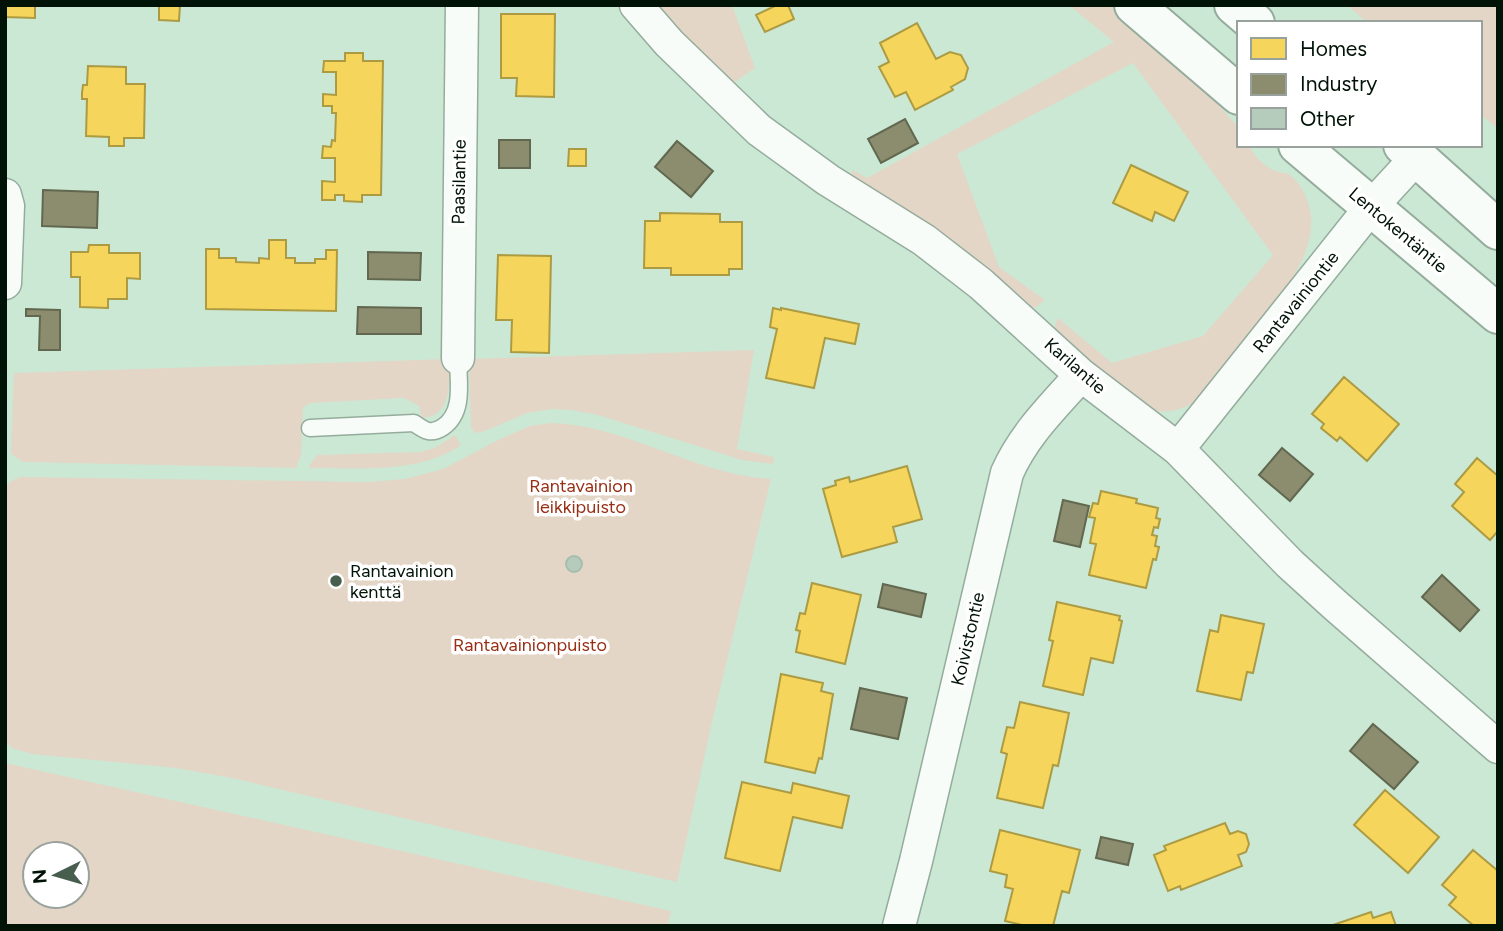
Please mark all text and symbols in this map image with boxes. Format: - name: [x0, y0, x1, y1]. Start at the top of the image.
- legend: [1237, 21, 1482, 147]
- text: Homes: [1300, 36, 1367, 61]
- text: Industry: [1300, 71, 1377, 96]
- text: Other: [1300, 106, 1355, 131]
- street label: Paasilantie: [447, 139, 471, 225]
- street label: Lentokentäntie: [1344, 182, 1452, 278]
- street label: Rantavainiontie: [1248, 247, 1344, 357]
- street label: Karilantie: [1040, 333, 1110, 399]
- park label: Rantavainion leikkipuisto: [529, 475, 633, 518]
- place label: Rantavainion kenttä: [350, 560, 454, 603]
- marker: Rantavainion kenttä: [328, 573, 344, 589]
- street label: Koivistontie: [947, 590, 989, 688]
- park label: Rantavainionpuisto: [453, 634, 607, 656]
- north arrow: [21, 840, 91, 910]
- text: N: [27, 868, 52, 885]

